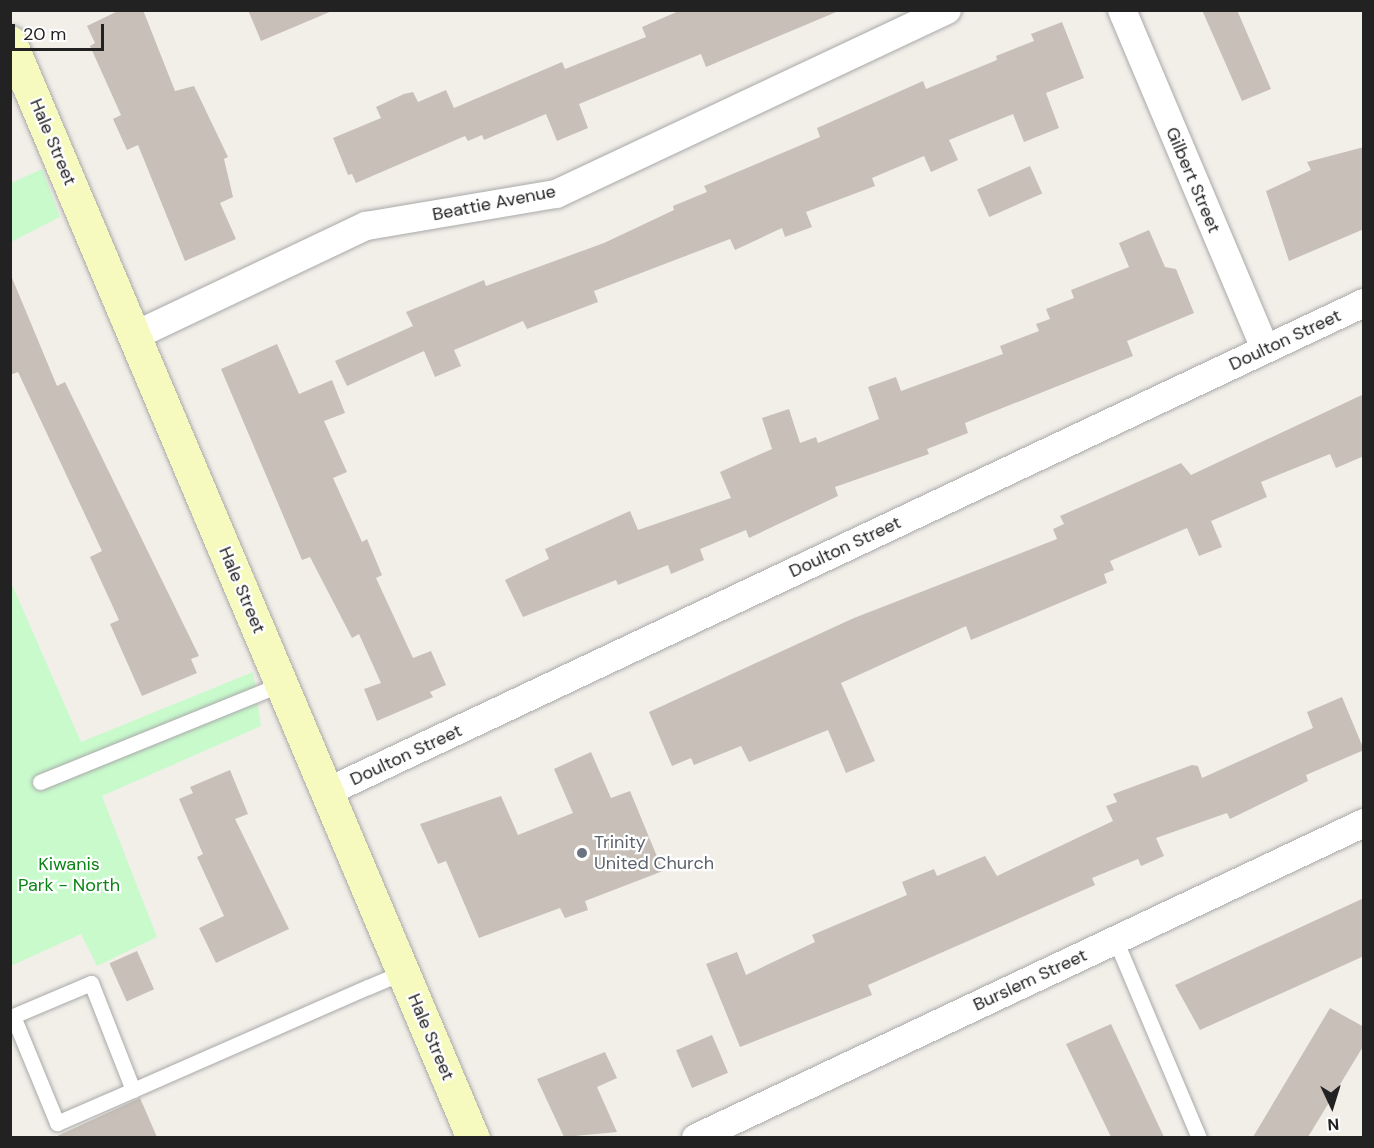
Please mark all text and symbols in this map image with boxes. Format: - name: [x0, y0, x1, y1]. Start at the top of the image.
- scale bar: [15, 12, 106, 50]
- text: 20 m: [23, 22, 66, 46]
- street label: Hale Street: [25, 95, 81, 189]
- street label: Gilbert Street: [1161, 124, 1225, 236]
- street label: Beattie Avenue: [430, 180, 558, 226]
- street label: Doulton Street: [1226, 305, 1344, 375]
- street label: Doulton Street: [786, 512, 904, 582]
- street label: Hale Street: [214, 543, 270, 637]
- street label: Doulton Street: [347, 720, 465, 790]
- place label: Trinity United Church: [594, 832, 714, 874]
- marker: Trinity United Church: [575, 846, 589, 860]
- park label: Kiwanis Park - North: [18, 854, 120, 896]
- street label: Burslem Street: [970, 944, 1090, 1016]
- street label: Hale Street: [403, 990, 459, 1084]
- north arrow: [1302, 1076, 1362, 1136]
- text: N: [1327, 1114, 1340, 1135]

